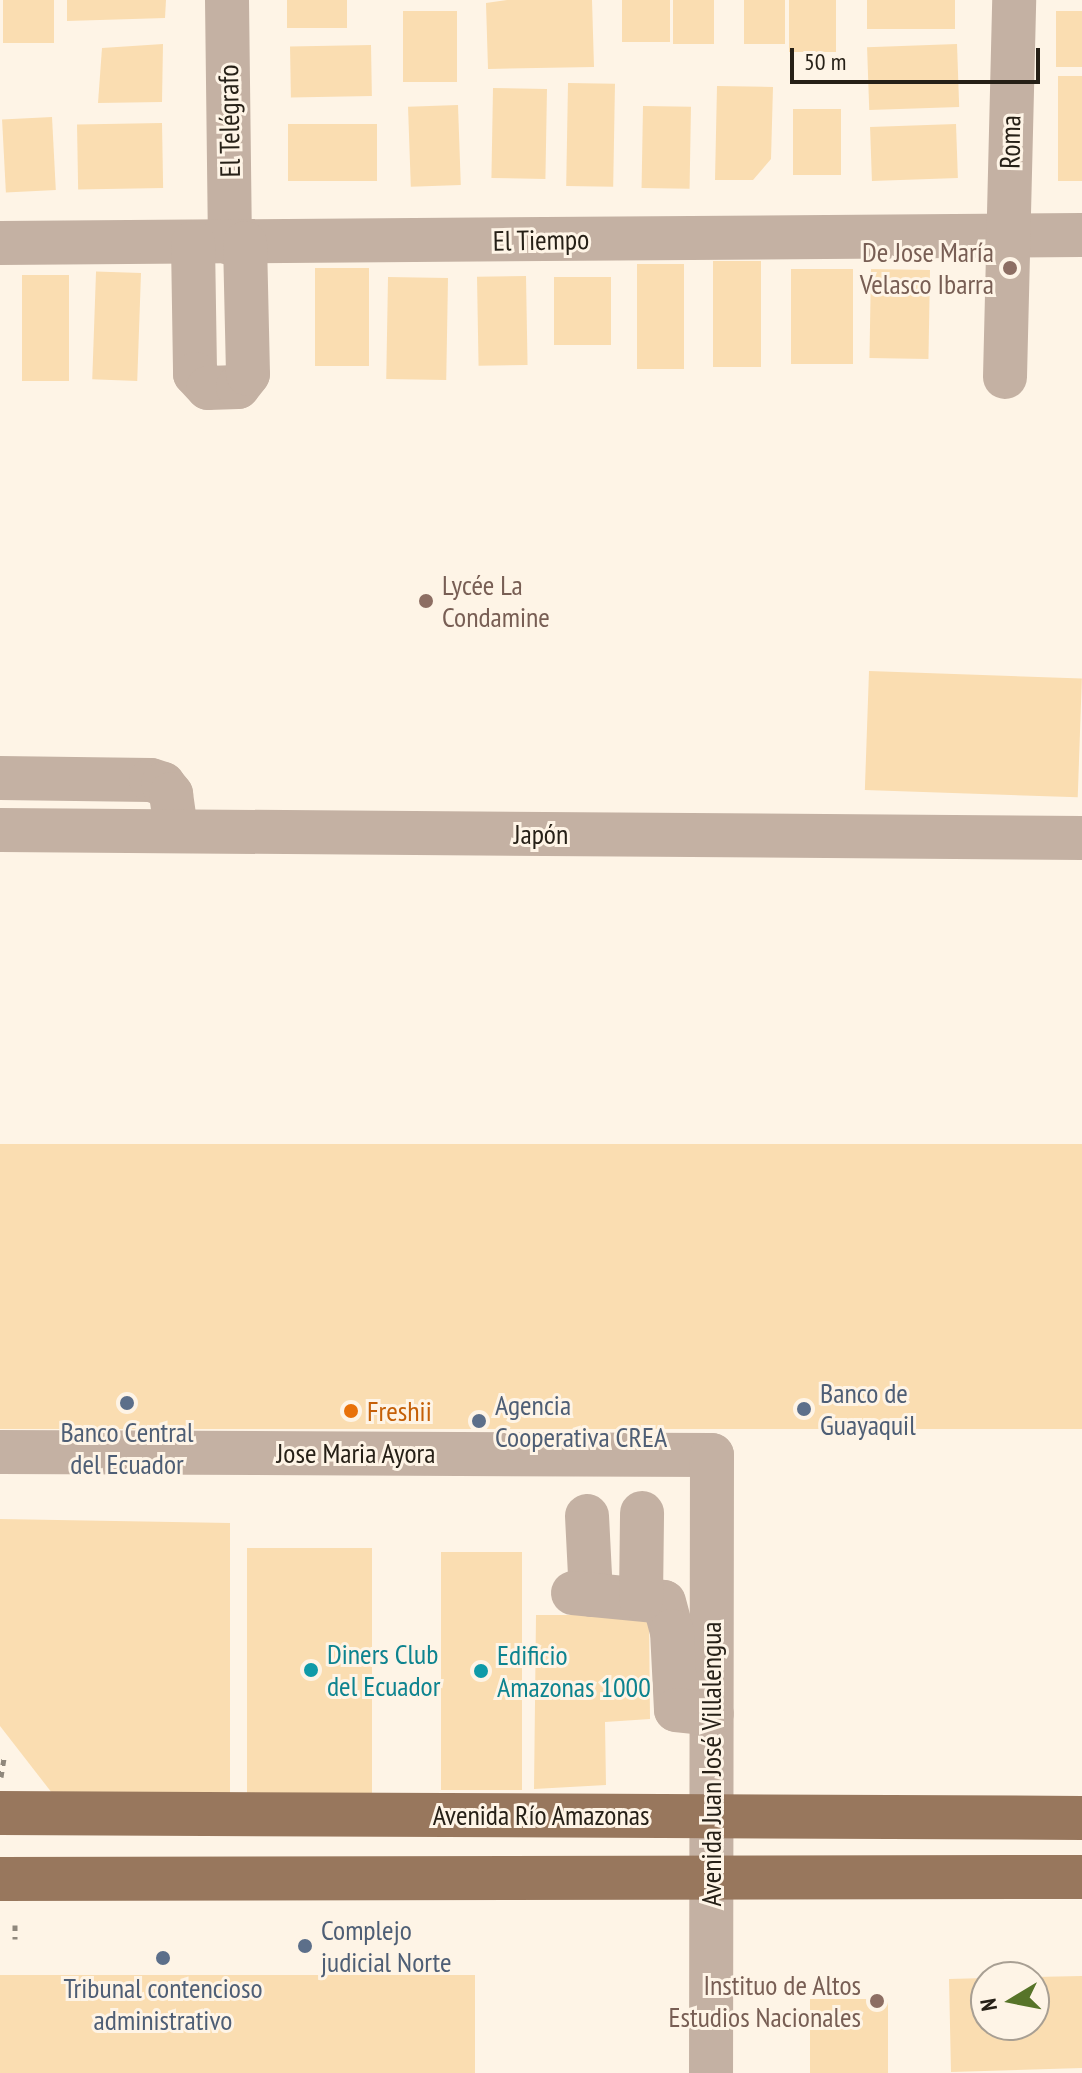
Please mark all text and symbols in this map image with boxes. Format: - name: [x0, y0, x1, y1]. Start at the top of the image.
- scale bar: [794, 32, 1044, 82]
- text: 50 m: [804, 46, 846, 77]
- street label: El Telégrafo: [211, 64, 247, 178]
- street label: Roma: [993, 115, 1027, 169]
- street label: El Tiempo: [492, 222, 590, 258]
- place label: De Jose María Velasco Ibarra: [860, 235, 994, 301]
- marker: De Jose María Velasco Ibarra: [1001, 259, 1019, 277]
- place label: Lycée La Condamine: [442, 568, 550, 634]
- marker: Lycée La Condamine: [417, 592, 435, 610]
- street label: Japón: [514, 817, 568, 851]
- place label: Banco de Guayaquil: [820, 1376, 916, 1442]
- place label: Agencia Cooperativa CREA: [495, 1388, 667, 1454]
- marker: Banco Central del Ecuador: [118, 1394, 136, 1412]
- place label: Freshii: [367, 1394, 432, 1428]
- marker: Banco de Guayaquil: [795, 1400, 813, 1418]
- marker: Freshii: [342, 1402, 360, 1420]
- marker: Agencia Cooperativa CREA: [470, 1412, 488, 1430]
- place label: Banco Central del Ecuador: [60, 1415, 194, 1481]
- street label: Jose Maria Ayora: [276, 1436, 436, 1470]
- street label: Avenida Juan José Villalengua: [694, 1621, 728, 1907]
- place label: Diners Club del Ecuador: [327, 1637, 440, 1703]
- place label: Edificio Amazonas 1000: [497, 1638, 651, 1704]
- marker: Diners Club del Ecuador: [302, 1661, 320, 1679]
- marker: Edificio Amazonas 1000: [472, 1662, 490, 1680]
- street label: Avenida Río Amazonas: [432, 1798, 650, 1832]
- place label: Complejo judicial Norte: [321, 1913, 452, 1979]
- marker: Complejo judicial Norte: [296, 1937, 314, 1955]
- marker: Tribunal contencioso administrativo: [154, 1949, 172, 1967]
- north arrow: [970, 1961, 1050, 2041]
- place label: Instituo de Altos Estudios Nacionales: [669, 1968, 861, 2034]
- place label: Tribunal contencioso administrativo: [63, 1971, 263, 2037]
- marker: Instituo de Altos Estudios Nacionales: [868, 1992, 886, 2010]
- text: N: [974, 1997, 1003, 2013]

